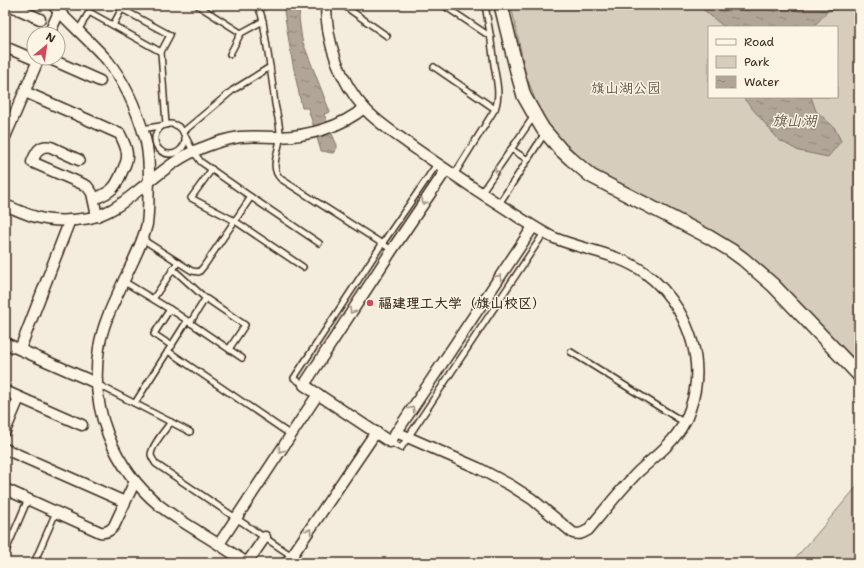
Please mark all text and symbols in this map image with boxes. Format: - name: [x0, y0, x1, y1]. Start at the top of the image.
- north arrow: [26, 26, 66, 66]
- legend: [708, 26, 838, 98]
- text: N: [43, 29, 58, 47]
- text: Road: [744, 34, 775, 50]
- text: Park: [744, 54, 770, 70]
- text: Water: [744, 74, 780, 90]
- park label: 旗山湖公园: [591, 79, 661, 97]
- water label: 旗山湖: [771, 111, 818, 131]
- one-way arrow: [495, 166, 502, 173]
- one-way arrow: [422, 198, 429, 205]
- one-way arrow: [494, 275, 501, 282]
- place label: 福建理工大学（旗山校区）: [378, 294, 546, 312]
- marker: 福建理工大学（旗山校区）: [365, 298, 375, 308]
- one-way arrow: [350, 307, 357, 314]
- one-way arrow: [407, 406, 415, 413]
- one-way arrow: [278, 446, 286, 453]
- one-way arrow: [304, 528, 311, 535]

